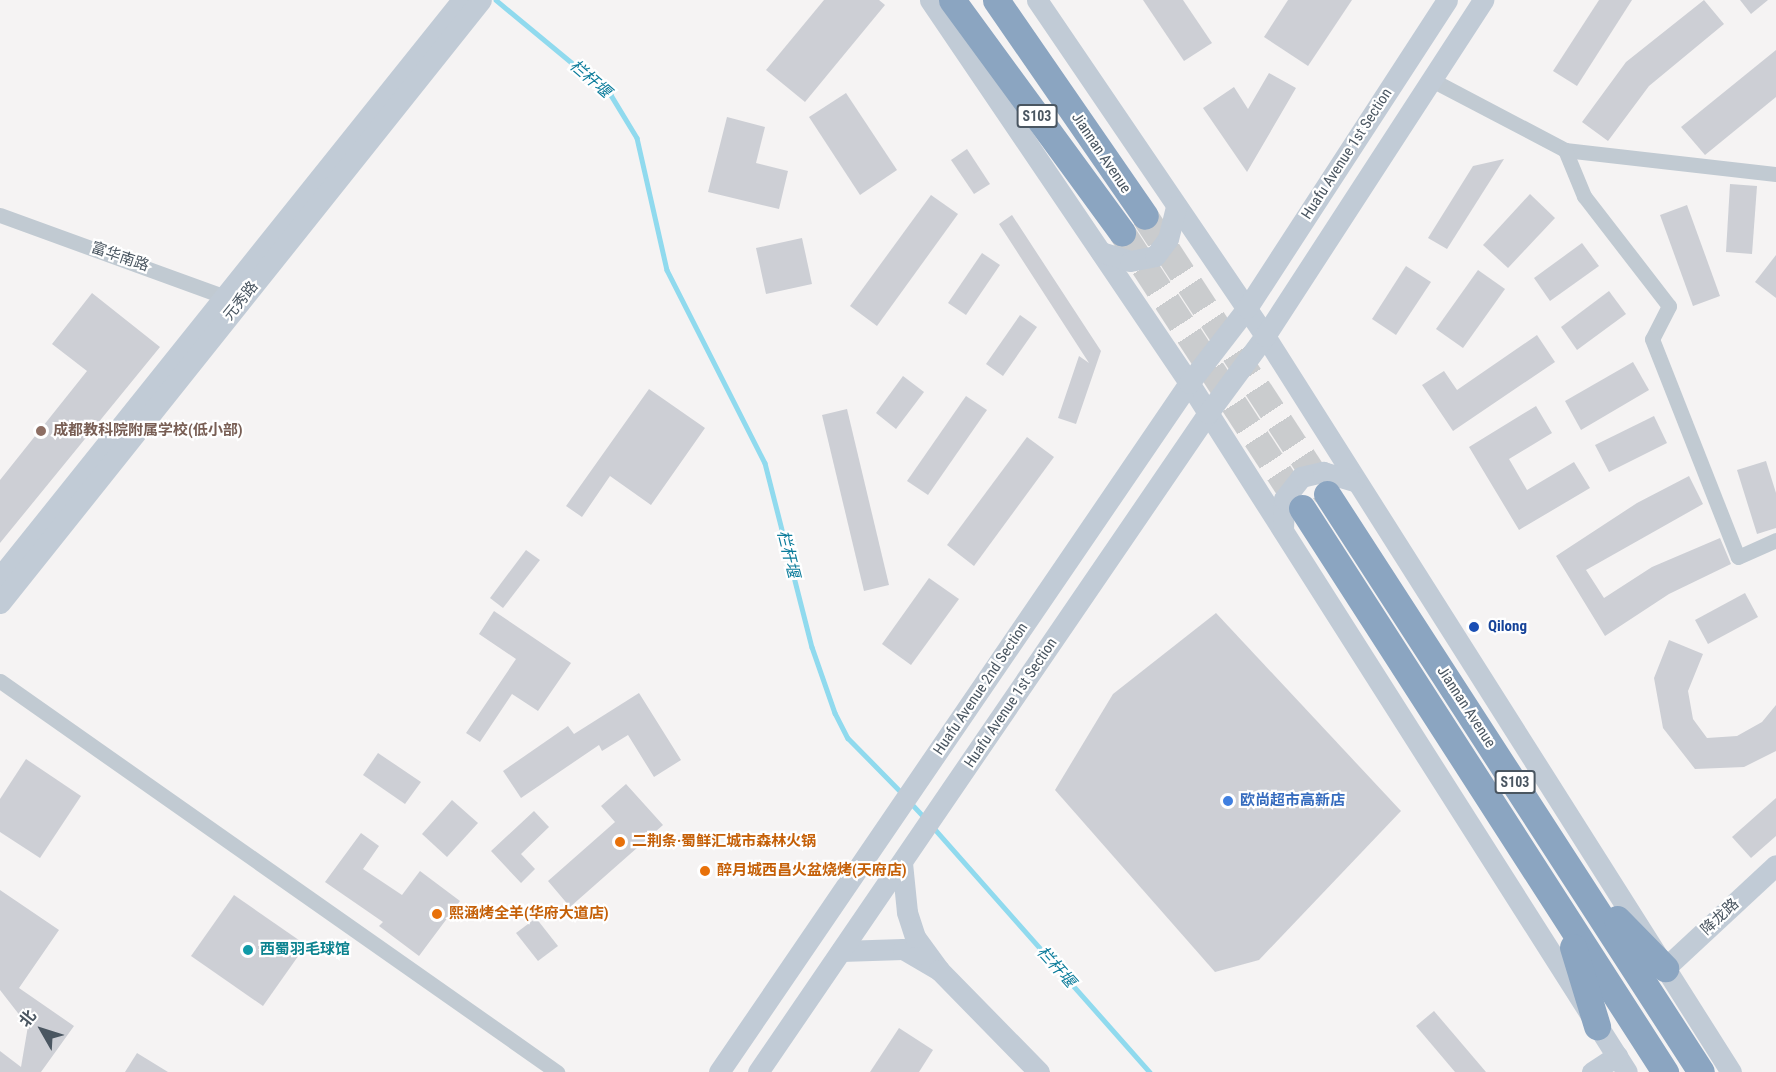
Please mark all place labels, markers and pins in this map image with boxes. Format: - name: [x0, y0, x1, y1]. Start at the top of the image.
- place label: 成都教科院附属学校(低小部): [53, 422, 243, 440]
- marker: 成都教科院附属学校(低小部): [34, 424, 48, 438]
- marker: Qilong: [1465, 618, 1483, 636]
- place label: Qilong: [1488, 618, 1527, 636]
- place label: 欧尚超市高新店: [1240, 792, 1345, 810]
- marker: 欧尚超市高新店: [1221, 794, 1235, 808]
- place label: 二荆条·蜀鲜汇城市森林火锅: [632, 833, 816, 851]
- marker: 二荆条·蜀鲜汇城市森林火锅: [613, 835, 627, 849]
- place label: 醉月城西昌火盆烧烤(天府店): [717, 862, 907, 880]
- marker: 醉月城西昌火盆烧烤(天府店): [698, 864, 712, 878]
- place label: 熙涵烤全羊(华府大道店): [449, 905, 609, 923]
- marker: 熙涵烤全羊(华府大道店): [430, 907, 444, 921]
- place label: 西蜀羽毛球馆: [260, 941, 350, 959]
- marker: 西蜀羽毛球馆: [241, 943, 255, 957]

